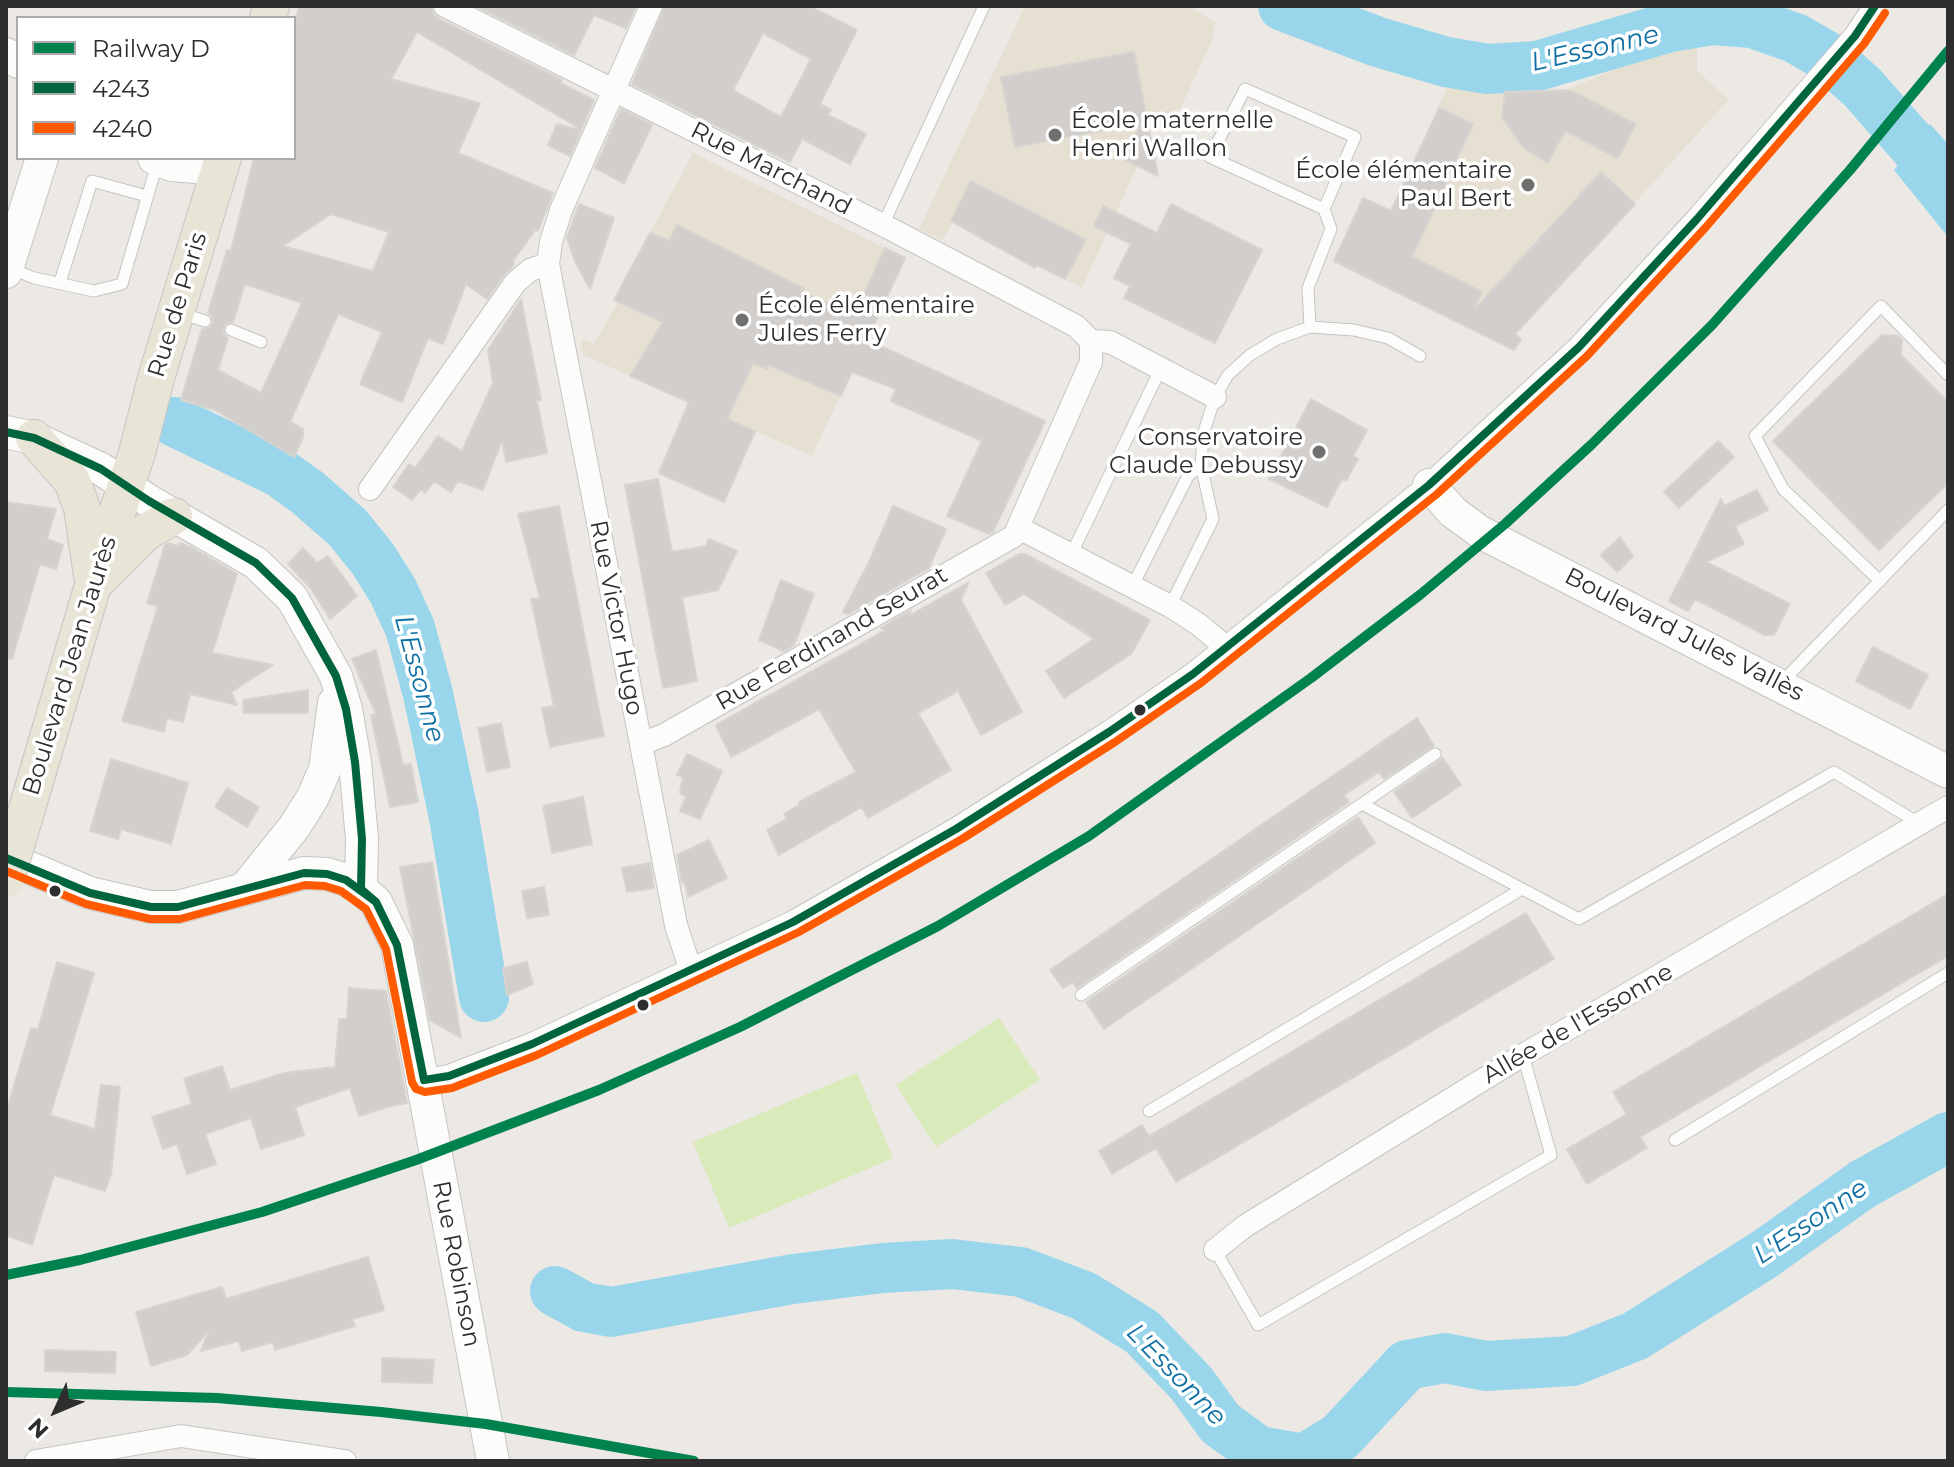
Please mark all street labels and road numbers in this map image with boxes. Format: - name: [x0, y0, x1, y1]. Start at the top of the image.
- street label: Rue Marchand: [686, 116, 856, 222]
- street label: Rue de Paris: [142, 229, 214, 381]
- street label: Rue Victor Hugo: [583, 518, 649, 718]
- street label: Boulevard Jean Jaurès: [17, 533, 123, 799]
- street label: Rue Ferdinand Seurat: [711, 561, 953, 717]
- street label: Boulevard Jules Vallès: [1560, 562, 1808, 708]
- street label: Allée de l'Essonne: [1478, 958, 1678, 1090]
- street label: Rue Robinson: [426, 1179, 486, 1349]

